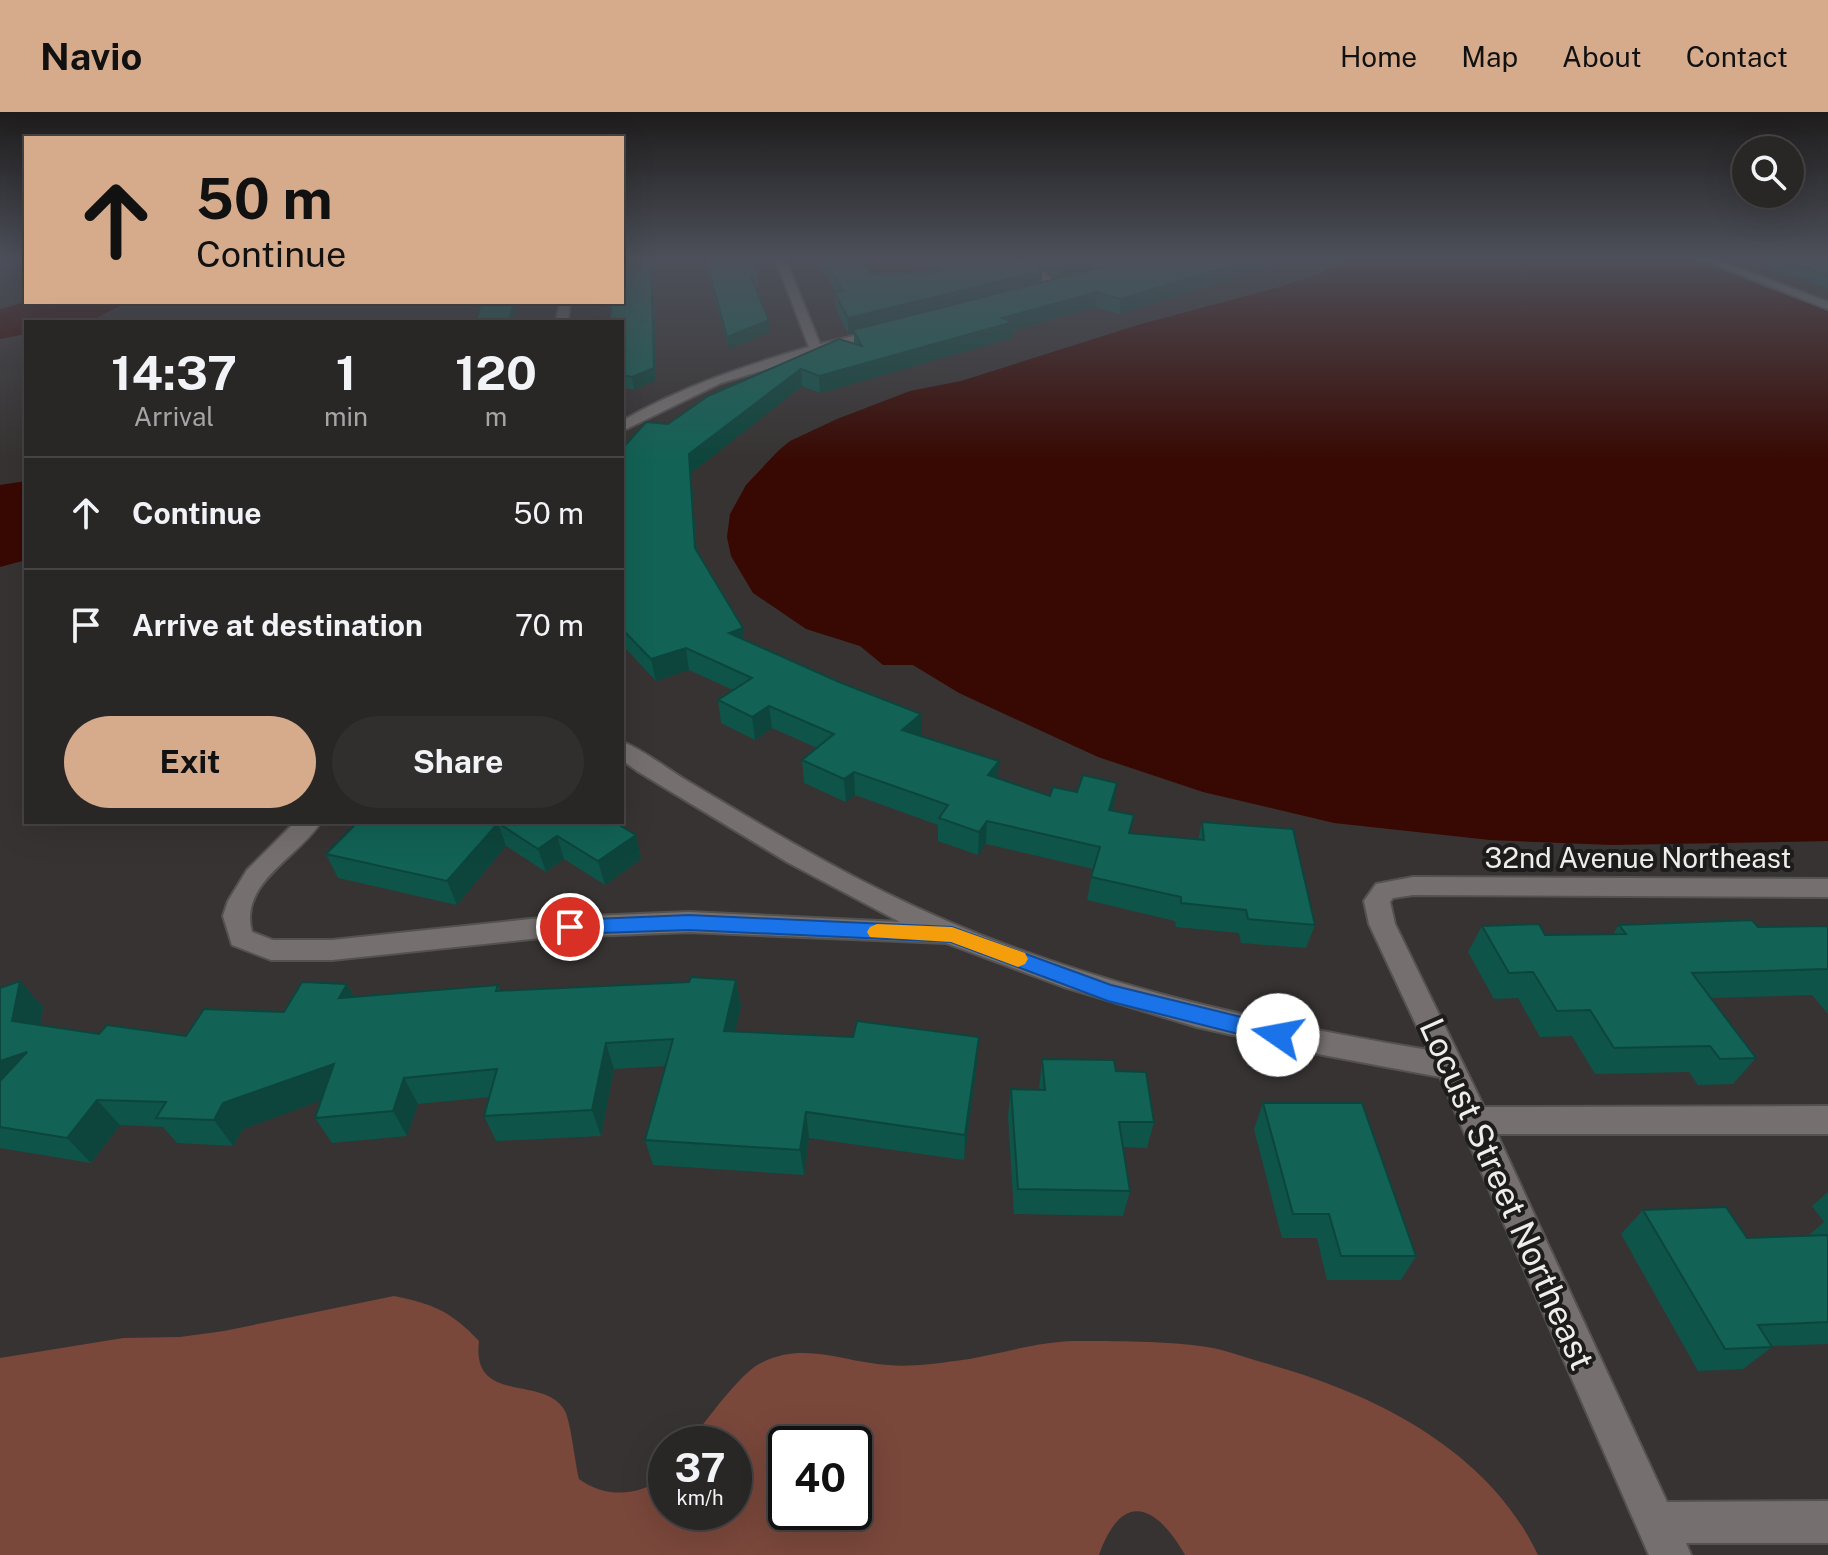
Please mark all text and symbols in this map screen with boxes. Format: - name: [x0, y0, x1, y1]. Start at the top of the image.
- text: Navio: [40, 34, 142, 79]
- text: Home: [1340, 40, 1417, 73]
- text: Map: [1461, 40, 1518, 73]
- text: About: [1562, 40, 1642, 73]
- text: Contact: [1686, 40, 1788, 73]
- map controls: [1732, 136, 1804, 208]
- button: search: [1732, 136, 1804, 208]
- text: 50 m: [196, 166, 333, 232]
- icon: ahead: [64, 168, 168, 272]
- text: Continue: [196, 233, 346, 275]
- text: 14:37: [111, 344, 237, 401]
- text: 1: [336, 344, 356, 401]
- text: 120: [455, 344, 537, 401]
- text: Arrival: [134, 401, 214, 432]
- text: min: [324, 401, 368, 432]
- text: m: [485, 401, 507, 432]
- icon: ahead: [64, 491, 108, 535]
- text: Continue: [132, 495, 262, 531]
- text: 50 m: [513, 495, 584, 531]
- icon: arrive: [64, 603, 108, 647]
- text: Arrive at destination: [132, 607, 423, 643]
- text: 70 m: [515, 607, 584, 643]
- button: Exit: [64, 716, 316, 808]
- button: Share: [332, 716, 584, 808]
- street label: 32nd Avenue Northeast: [1485, 841, 1791, 874]
- pin: [536, 893, 604, 961]
- icon: arrive: [548, 905, 592, 949]
- position arrow: [1236, 993, 1320, 1077]
- street label: Locust Street Northeast: [1411, 1012, 1603, 1376]
- speed limit sign: 40: [768, 1426, 872, 1530]
- text: 37: [675, 1444, 725, 1491]
- text: km/h: [676, 1486, 724, 1510]

